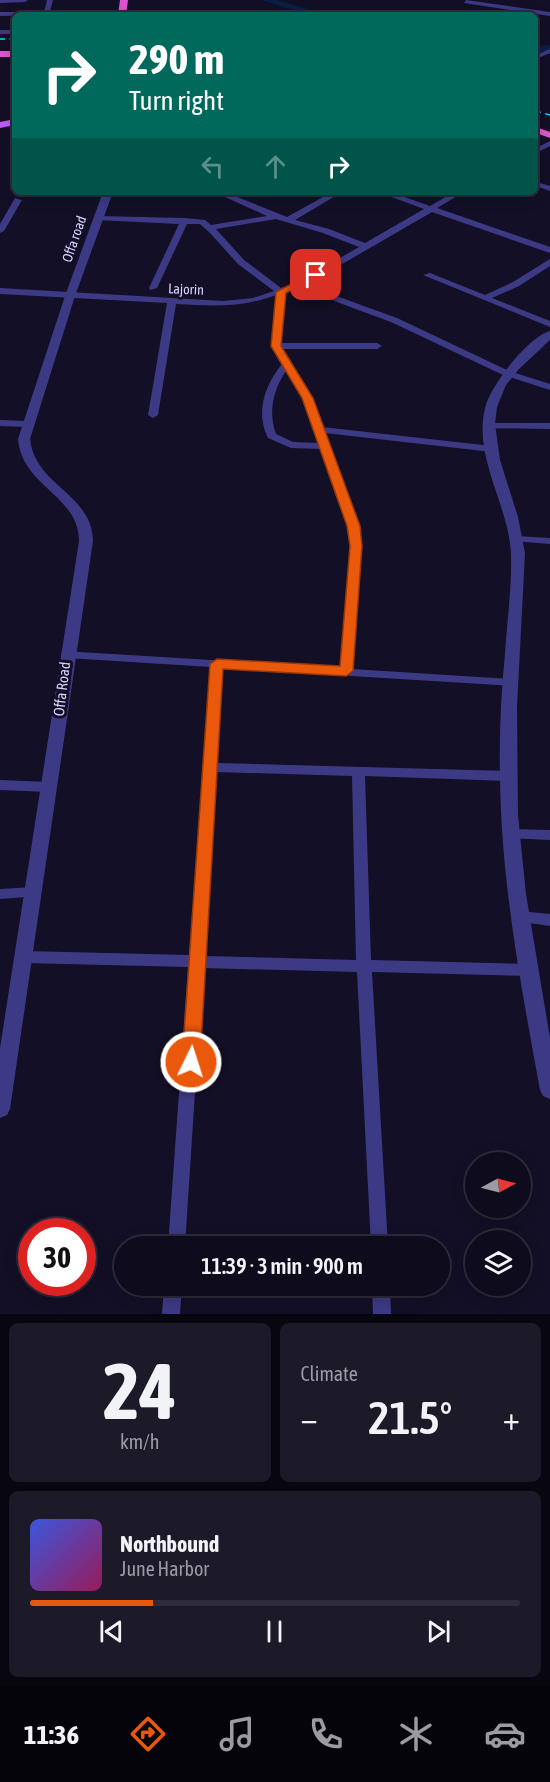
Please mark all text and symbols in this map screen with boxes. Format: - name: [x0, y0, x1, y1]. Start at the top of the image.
- text: 290 m: [129, 35, 224, 83]
- icon: right: [30, 36, 108, 114]
- text: Turn right: [129, 85, 224, 116]
- icon: left: [196, 150, 229, 183]
- icon: ahead: [259, 150, 292, 183]
- icon: right: [322, 150, 355, 183]
- street label: Offa road: [59, 214, 89, 264]
- pin: [290, 249, 341, 300]
- icon: arrive: [299, 258, 332, 291]
- street label: Lajorin: [168, 280, 204, 298]
- street label: Offa Road: [50, 661, 73, 717]
- position arrow: [159, 1030, 223, 1094]
- north arrow: [465, 1152, 531, 1218]
- map controls: [465, 1152, 531, 1296]
- speed limit sign: 30: [18, 1218, 96, 1296]
- button: layers: [465, 1230, 531, 1296]
- text: 11:39 · 3 min · 900 m: [201, 1253, 363, 1279]
- text: 24: [103, 1346, 176, 1436]
- text: Climate: [301, 1362, 358, 1385]
- text: 21.5°: [368, 1392, 452, 1444]
- text: −: [301, 1399, 318, 1437]
- text: +: [503, 1399, 520, 1437]
- text: km/h: [120, 1430, 160, 1453]
- text: Northbound: [120, 1531, 219, 1557]
- text: June Harbor: [120, 1557, 209, 1580]
- icon: previous: [95, 1615, 128, 1648]
- icon: pause: [258, 1615, 291, 1648]
- icon: next: [422, 1615, 455, 1648]
- icon: directions: [127, 1713, 169, 1755]
- icon: music: [216, 1713, 258, 1755]
- icon: phone: [305, 1713, 347, 1755]
- icon: climate: [395, 1713, 437, 1755]
- icon: car: [484, 1713, 526, 1755]
- text: 11:36: [24, 1719, 79, 1750]

